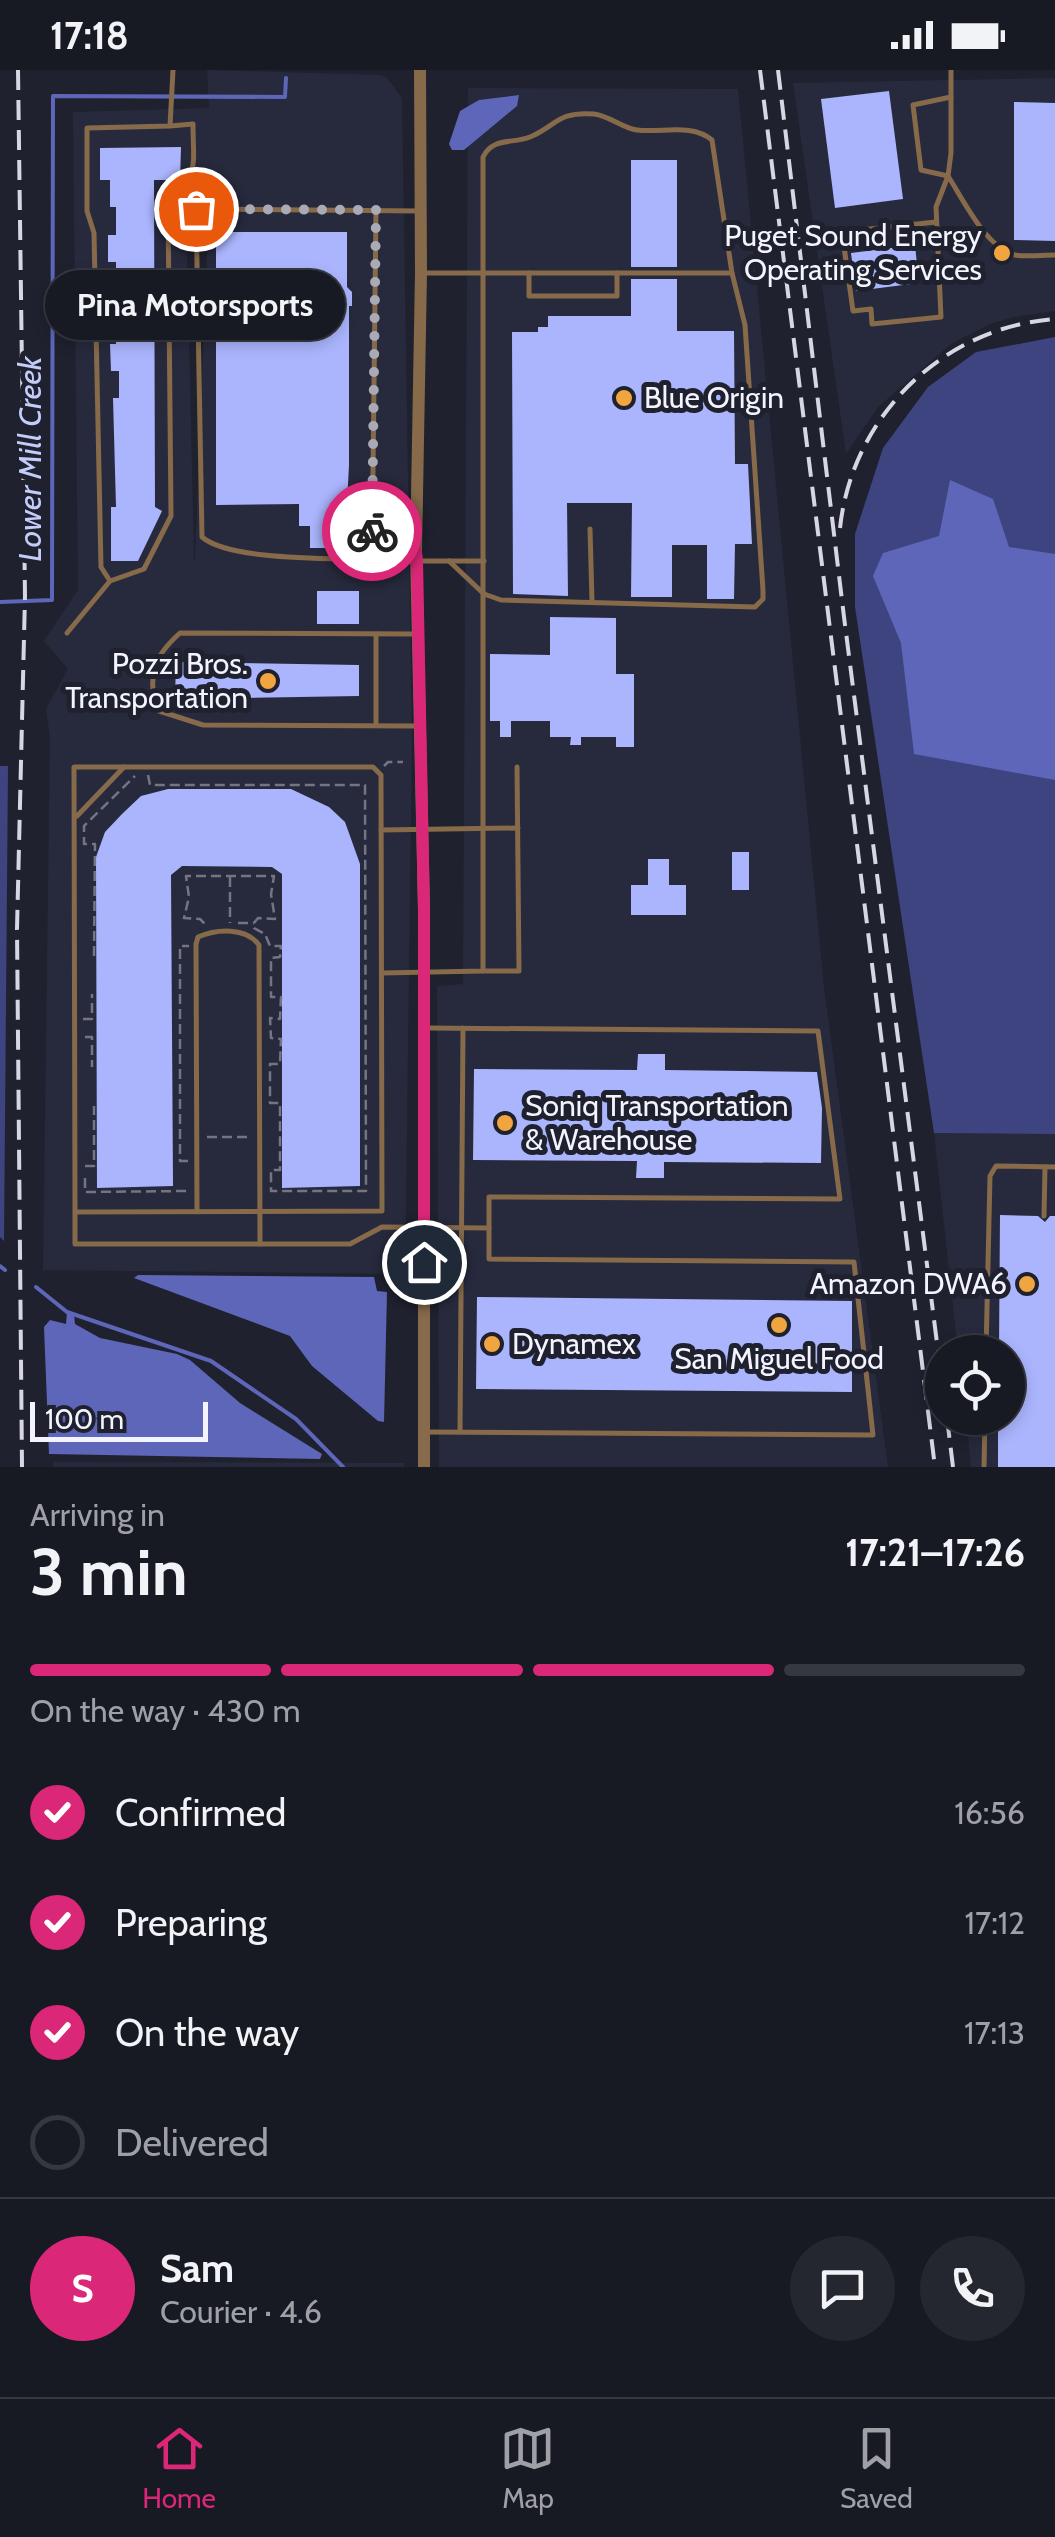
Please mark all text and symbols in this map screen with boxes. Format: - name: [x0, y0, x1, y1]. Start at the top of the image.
- text: 17:18: [50, 12, 129, 59]
- pin: [154, 167, 239, 252]
- icon: bag: [169, 182, 224, 237]
- place label: Puget Sound Energy Operating Services: [724, 217, 982, 288]
- marker: Puget Sound Energy Operating Services: [991, 242, 1013, 264]
- callout: Pina Motorsports: [46, 269, 346, 339]
- text: Pina Motorsports: [77, 285, 313, 324]
- water label: Lower Mill Creek: [10, 355, 49, 562]
- place label: Blue Origin: [644, 379, 784, 416]
- marker: Blue Origin: [613, 387, 635, 409]
- courier: [322, 481, 422, 581]
- icon: bike: [345, 504, 400, 559]
- place label: Pozzi Bros. Transportation: [65, 645, 248, 716]
- marker: Pozzi Bros. Transportation: [257, 670, 279, 692]
- place label: Soniq Transportation & Warehouse: [525, 1087, 788, 1158]
- marker: Soniq Transportation & Warehouse: [494, 1112, 516, 1134]
- pin: [382, 1220, 467, 1305]
- icon: home: [397, 1235, 452, 1290]
- place label: Amazon DWA6: [810, 1265, 1007, 1302]
- marker: Amazon DWA6: [1016, 1273, 1038, 1295]
- marker: San Miguel Food: [768, 1314, 790, 1336]
- place label: Dynamex: [512, 1325, 636, 1362]
- marker: Dynamex: [481, 1333, 503, 1355]
- map controls: [925, 1335, 1025, 1435]
- button: locate: [925, 1335, 1025, 1435]
- place label: San Miguel Food: [674, 1340, 884, 1377]
- scale bar: [30, 1397, 208, 1442]
- text: 100 m: [45, 1402, 124, 1436]
- text: Arriving in: [30, 1495, 165, 1534]
- text: 17:21–17:26: [845, 1529, 1025, 1576]
- text: 3 min: [30, 1532, 188, 1611]
- text: On the way · 430 m: [30, 1691, 301, 1730]
- icon: check: [30, 1785, 85, 1840]
- text: Confirmed: [115, 1789, 286, 1836]
- text: 16:56: [954, 1793, 1025, 1832]
- icon: check: [30, 1895, 85, 1950]
- text: Preparing: [115, 1899, 267, 1946]
- text: 17:12: [965, 1903, 1025, 1942]
- icon: check: [30, 2005, 85, 2060]
- text: On the way: [115, 2009, 299, 2056]
- text: 17:13: [964, 2013, 1025, 2052]
- text: Delivered: [115, 2119, 269, 2166]
- button: chat: [790, 2236, 895, 2341]
- button: phone: [920, 2236, 1025, 2341]
- text: Sam: [160, 2245, 234, 2292]
- text: S: [71, 2265, 94, 2312]
- text: Courier · 4.6: [160, 2292, 322, 2331]
- tab: Home: [142, 2421, 216, 2515]
- tab: Map: [500, 2421, 555, 2515]
- tab: Saved: [840, 2421, 913, 2515]

